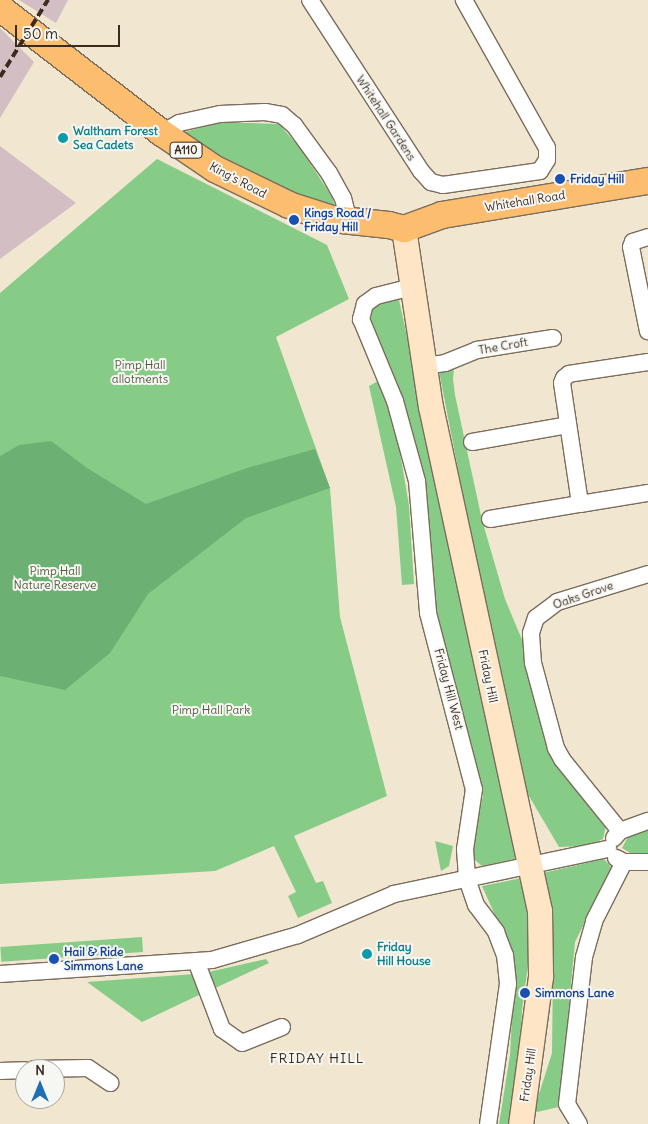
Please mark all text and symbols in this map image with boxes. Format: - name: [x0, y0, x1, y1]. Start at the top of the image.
- scale bar: [18, 15, 122, 47]
- text: 50 m: [23, 24, 58, 43]
- street label: Whitehall Gardens: [353, 73, 419, 163]
- place label: Waltham Forest Sea Cadets: [73, 124, 158, 152]
- marker: Waltham Forest Sea Cadets: [57, 132, 69, 144]
- road number: A110: [168, 142, 204, 158]
- street label: King's Road: [207, 159, 269, 201]
- place label: Friday Hill: [570, 172, 624, 186]
- marker: Friday Hill: [554, 173, 566, 185]
- street label: Whitehall Road: [484, 188, 566, 214]
- place label: Kings Road / Friday Hill: [304, 206, 371, 234]
- marker: Kings Road / Friday Hill: [288, 214, 300, 226]
- street label: The Croft: [477, 335, 529, 357]
- park label: Pimp Hall allotments: [112, 358, 168, 386]
- park label: Pimp Hall Nature Reserve: [14, 564, 96, 592]
- street label: Oaks Grove: [551, 578, 615, 612]
- street label: Friday Hill West: [431, 647, 467, 731]
- street label: Friday Hill: [475, 648, 501, 704]
- park label: Pimp Hall Park: [172, 703, 250, 717]
- place label: Friday Hill House: [377, 940, 431, 968]
- place label: Hail & Ride Simmons Lane: [64, 945, 143, 973]
- marker: Friday Hill House: [361, 948, 373, 960]
- marker: Hail & Ride Simmons Lane: [48, 953, 60, 965]
- place label: Simmons Lane: [535, 986, 614, 1000]
- marker: Simmons Lane: [519, 987, 531, 999]
- street label: Friday Hill: [517, 1047, 539, 1103]
- district label: FRIDAY HILL: [268, 1050, 366, 1066]
- north arrow: [15, 1059, 65, 1109]
- text: N: [35, 1061, 45, 1079]

